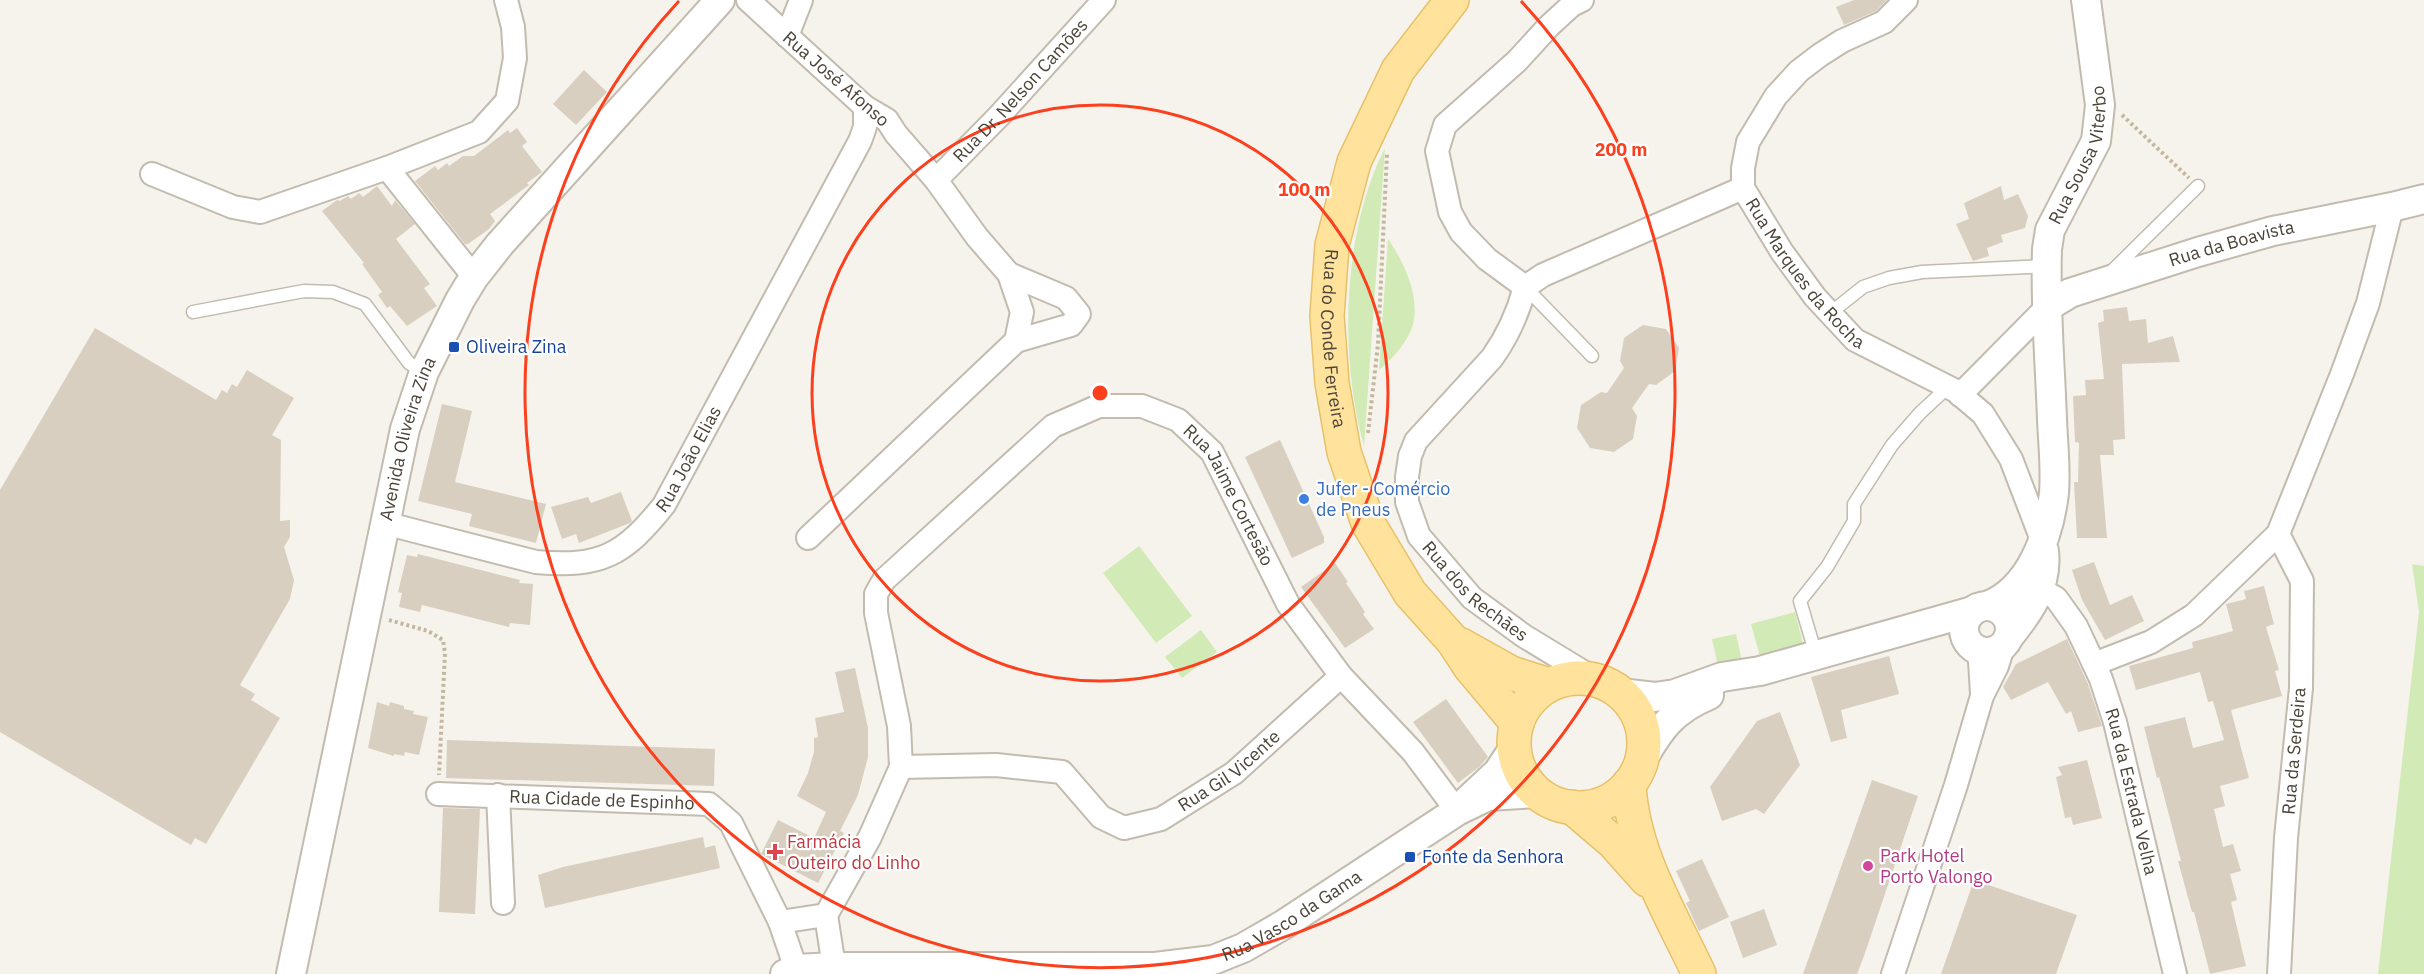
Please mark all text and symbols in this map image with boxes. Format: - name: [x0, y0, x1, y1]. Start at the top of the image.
- street label: Rua Dr. Nelson Camões: [948, 14, 1093, 167]
- street label: Rua José Afonso: [778, 26, 895, 131]
- street label: Rua Sousa Viterbo: [2043, 84, 2111, 228]
- text: 200 m: [1595, 138, 1647, 161]
- text: 100 m: [1278, 178, 1330, 201]
- street label: Rua Marques da Rocha: [1741, 193, 1869, 354]
- street label: Rua da Boavista: [2166, 215, 2297, 272]
- street label: Rua do Conde Ferreira: [1316, 248, 1352, 430]
- place label: Oliveira Zina: [466, 335, 567, 358]
- marker: Oliveira Zina: [447, 340, 461, 354]
- street label: Avenida Oliveira Zina: [374, 352, 441, 523]
- centre of rings: [1090, 383, 1110, 403]
- street label: Rua João Elias: [651, 402, 726, 517]
- street label: Rua Jaime Cortesão: [1179, 419, 1279, 570]
- place label: Jufer - Comércio de Pneus: [1316, 477, 1450, 521]
- marker: Jufer - Comércio de Pneus: [1297, 492, 1311, 506]
- street label: Rua dos Rechães: [1417, 536, 1533, 646]
- street label: Rua da Serdeira: [2276, 686, 2311, 816]
- street label: Rua da Estrada Velha: [2100, 705, 2163, 878]
- street label: Rua Gil Vicente: [1173, 725, 1285, 816]
- street label: Rua Cidade de Espinho: [509, 785, 695, 814]
- place label: Farmácia Outeiro do Linho: [787, 830, 920, 874]
- place label: Park Hotel Porto Valongo: [1880, 844, 1993, 888]
- marker: Farmácia Outeiro do Linho: [768, 845, 782, 859]
- place label: Fonte da Senhora: [1422, 845, 1564, 868]
- marker: Fonte da Senhora: [1403, 850, 1417, 864]
- marker: Park Hotel Porto Valongo: [1861, 859, 1875, 873]
- street label: Rua Vasco da Gama: [1218, 864, 1366, 966]

